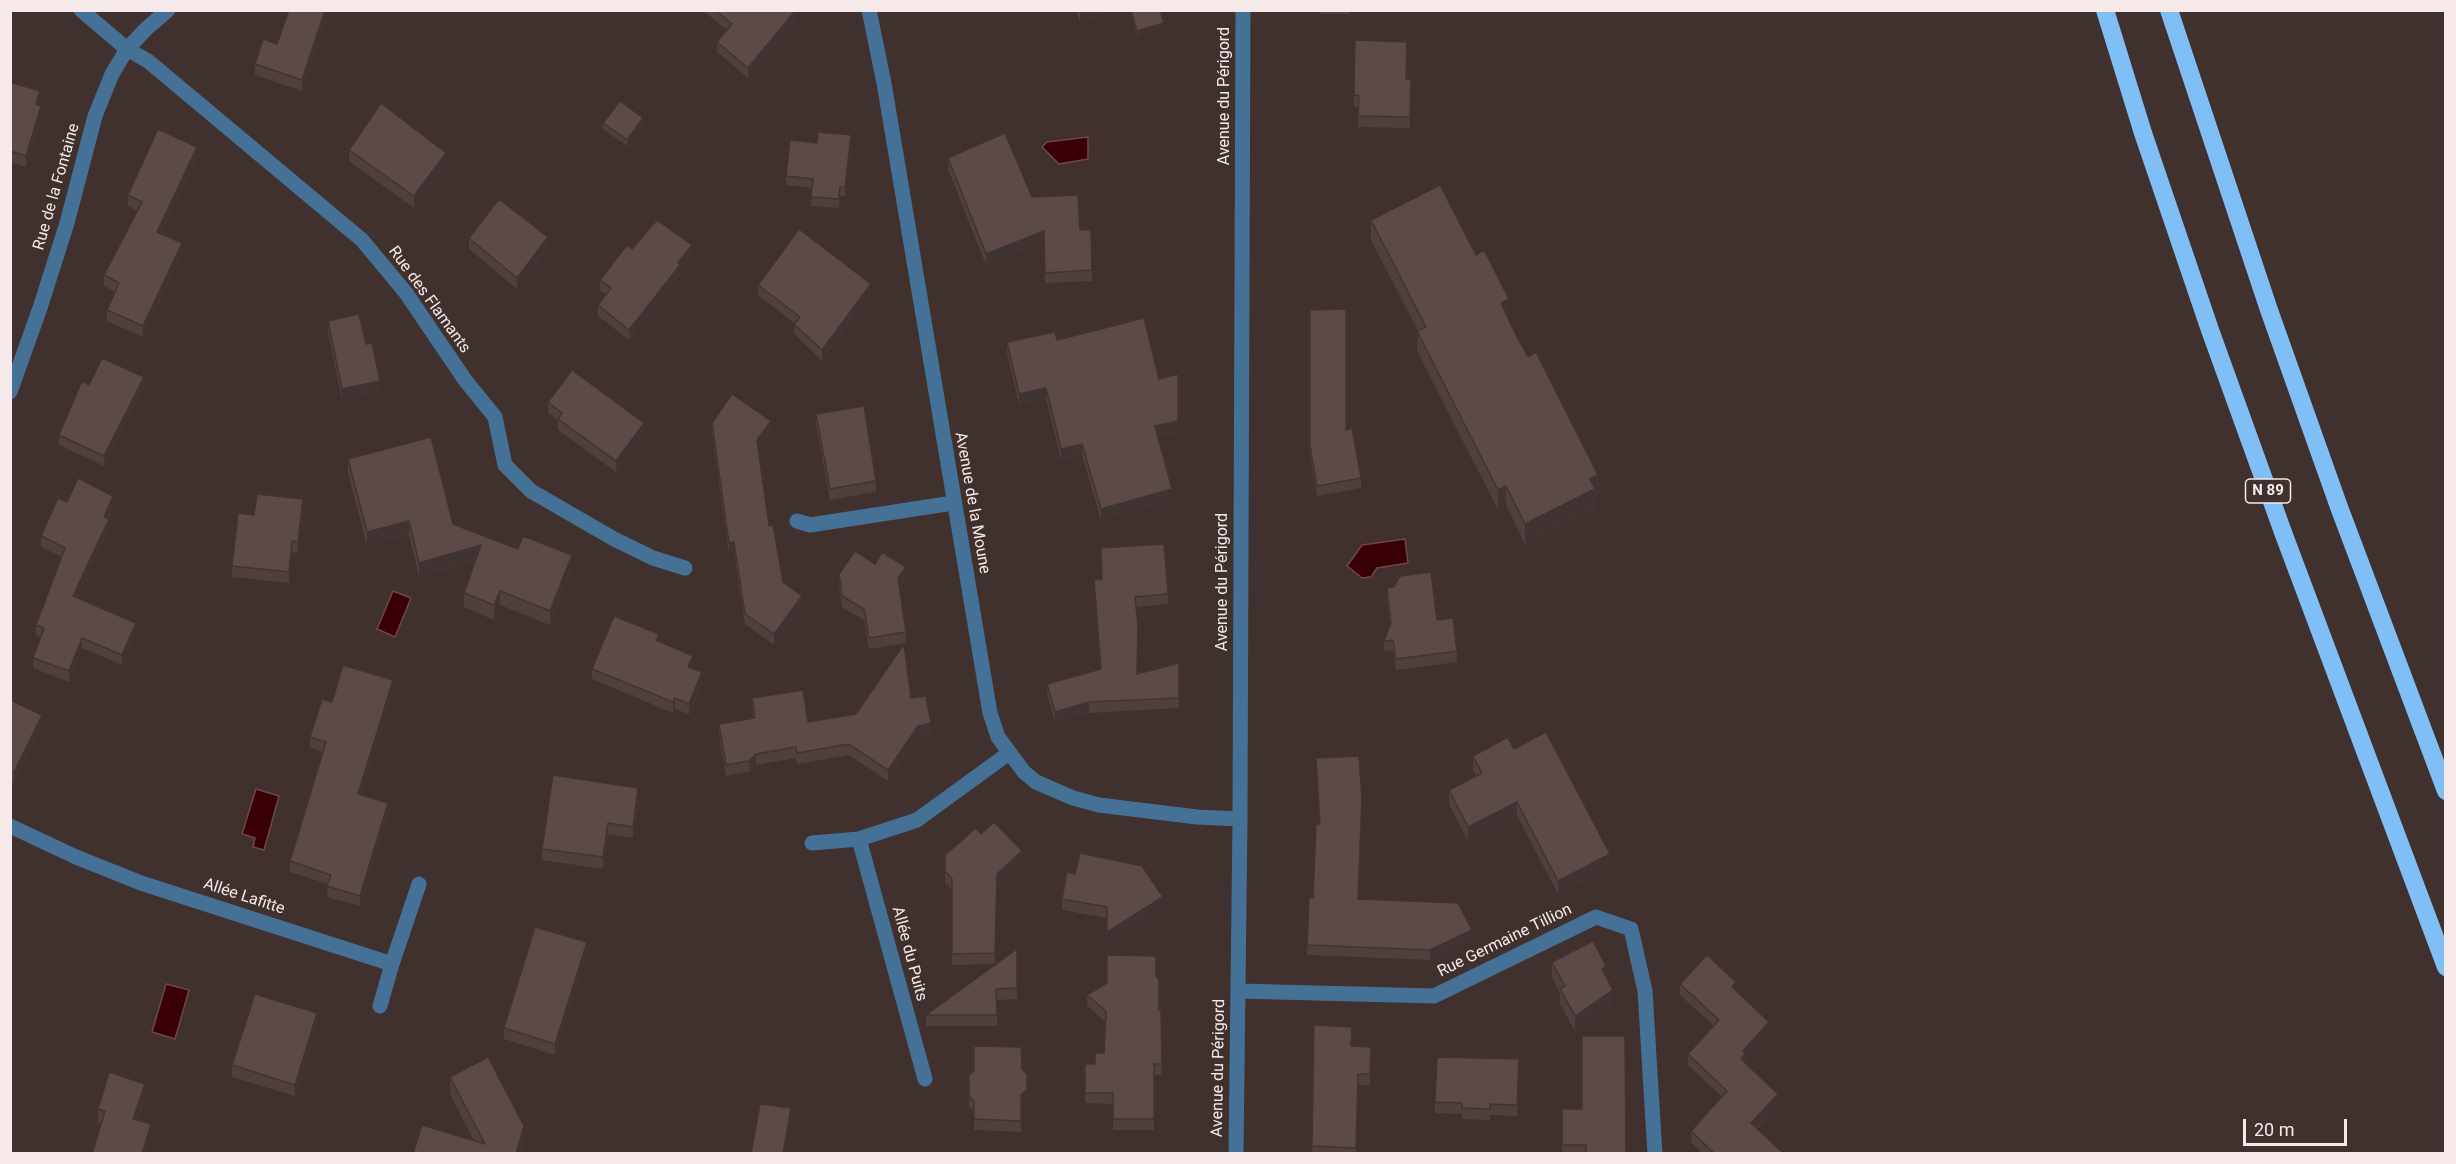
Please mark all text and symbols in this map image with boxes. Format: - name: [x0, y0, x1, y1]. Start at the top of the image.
- street label: Avenue du Périgord: [1215, 27, 1235, 165]
- street label: Rue de la Fontaine: [30, 121, 84, 253]
- street label: Rue des Flamants: [384, 243, 474, 357]
- street label: Avenue de la Moune: [950, 431, 994, 575]
- road number: N 89: [2246, 479, 2290, 503]
- street label: Avenue du Périgord: [1213, 513, 1233, 651]
- street label: Allée Lafitte: [201, 875, 287, 919]
- street label: Rue Germaine Tillion: [1435, 900, 1575, 982]
- street label: Allée du Puits: [887, 905, 931, 1003]
- street label: Avenue du Périgord: [1208, 999, 1230, 1137]
- scale bar: [2246, 1107, 2350, 1145]
- text: 20 m: [2254, 1119, 2294, 1140]

